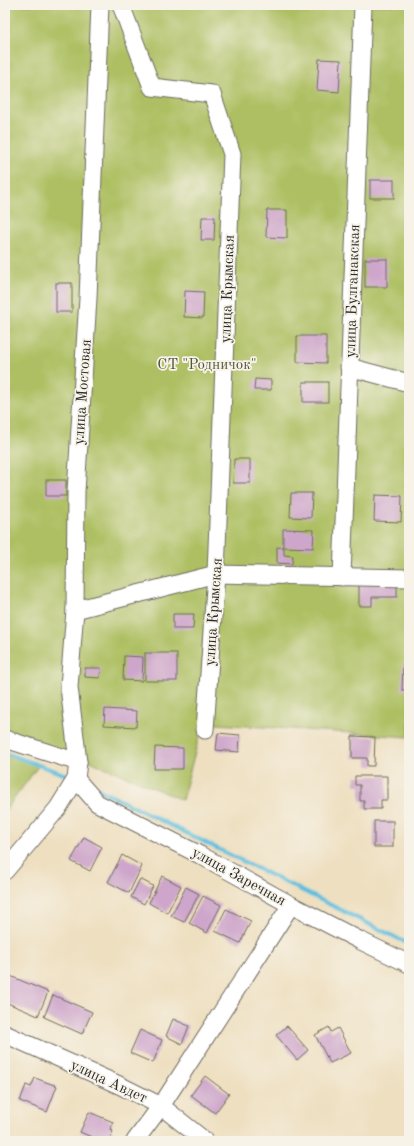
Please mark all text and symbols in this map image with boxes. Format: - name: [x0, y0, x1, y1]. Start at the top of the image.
- street label: улица Булганакская: [344, 224, 363, 358]
- street label: улица Крымская: [219, 234, 238, 343]
- street label: улица Мостовая: [72, 338, 95, 446]
- park label: СТ "Родничок": [157, 358, 257, 373]
- street label: улица Крымская: [203, 557, 226, 667]
- street label: улица Заречная: [189, 845, 288, 909]
- street label: улица Авдет: [68, 1058, 149, 1107]

